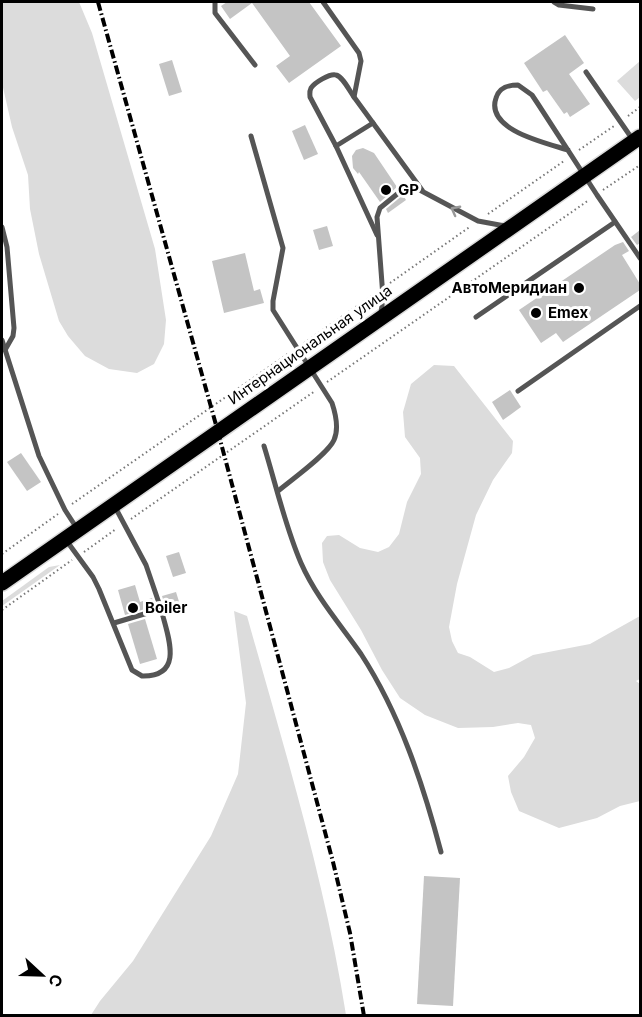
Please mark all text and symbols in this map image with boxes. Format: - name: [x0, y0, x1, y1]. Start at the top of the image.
- place label: GP: [398, 180, 419, 199]
- marker: GP: [379, 183, 393, 197]
- one-way arrow: [451, 206, 461, 217]
- place label: АвтоМеридиан: [452, 278, 567, 297]
- street label: Интернациональная улица: [224, 281, 395, 408]
- marker: АвтоМеридиан: [572, 281, 586, 295]
- place label: Emex: [548, 303, 588, 322]
- marker: Emex: [529, 306, 543, 320]
- place label: Boiler: [145, 598, 187, 617]
- marker: Boiler: [126, 601, 140, 615]
- north arrow: [12, 945, 72, 1005]
- text: С: [44, 971, 67, 990]

